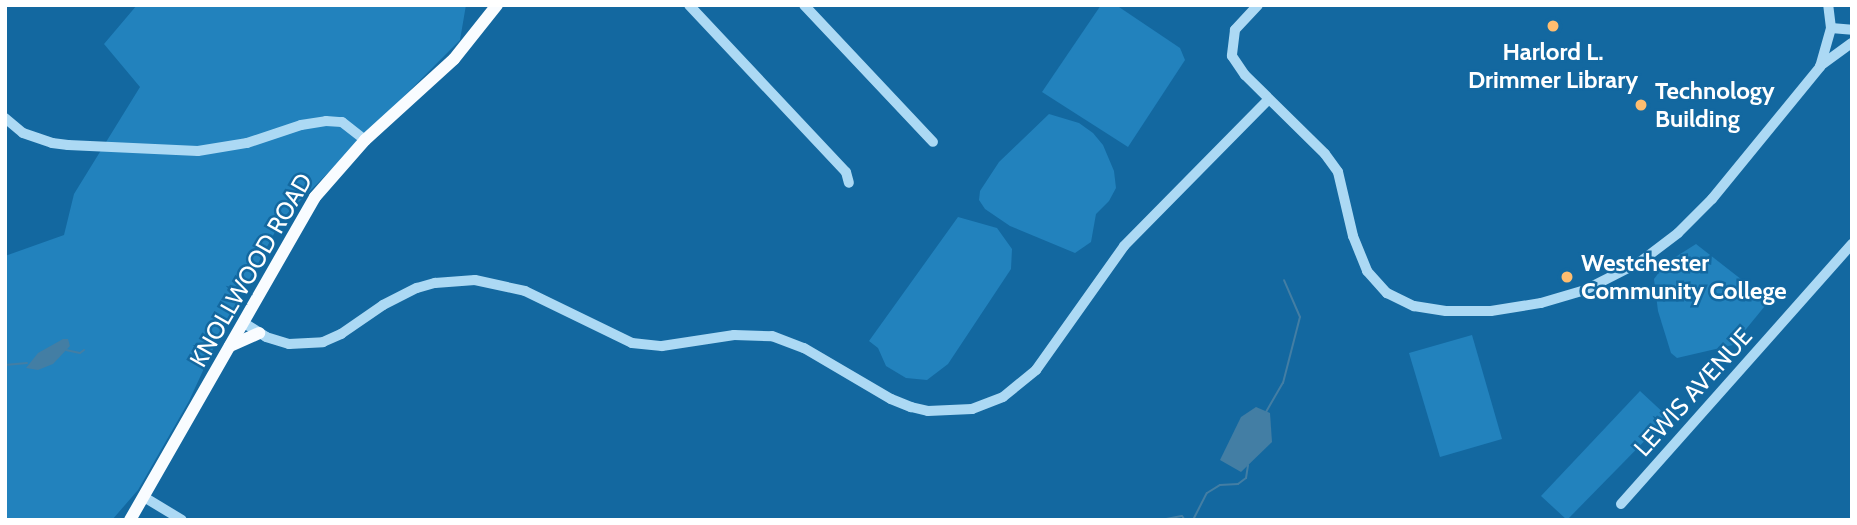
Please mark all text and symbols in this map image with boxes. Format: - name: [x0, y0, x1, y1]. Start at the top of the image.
- marker: Harlord L. Drimmer Library: [1545, 18, 1561, 34]
- place label: Harlord L. Drimmer Library: [1468, 38, 1638, 94]
- place label: Technology Building: [1655, 77, 1775, 133]
- marker: Technology Building: [1633, 97, 1649, 113]
- street label: KNOLLWOOD ROAD: [184, 168, 318, 372]
- place label: Westchester Community College: [1581, 249, 1787, 305]
- marker: Westchester Community College: [1559, 269, 1575, 285]
- street label: LEWIS AVENUE: [1628, 322, 1758, 462]

